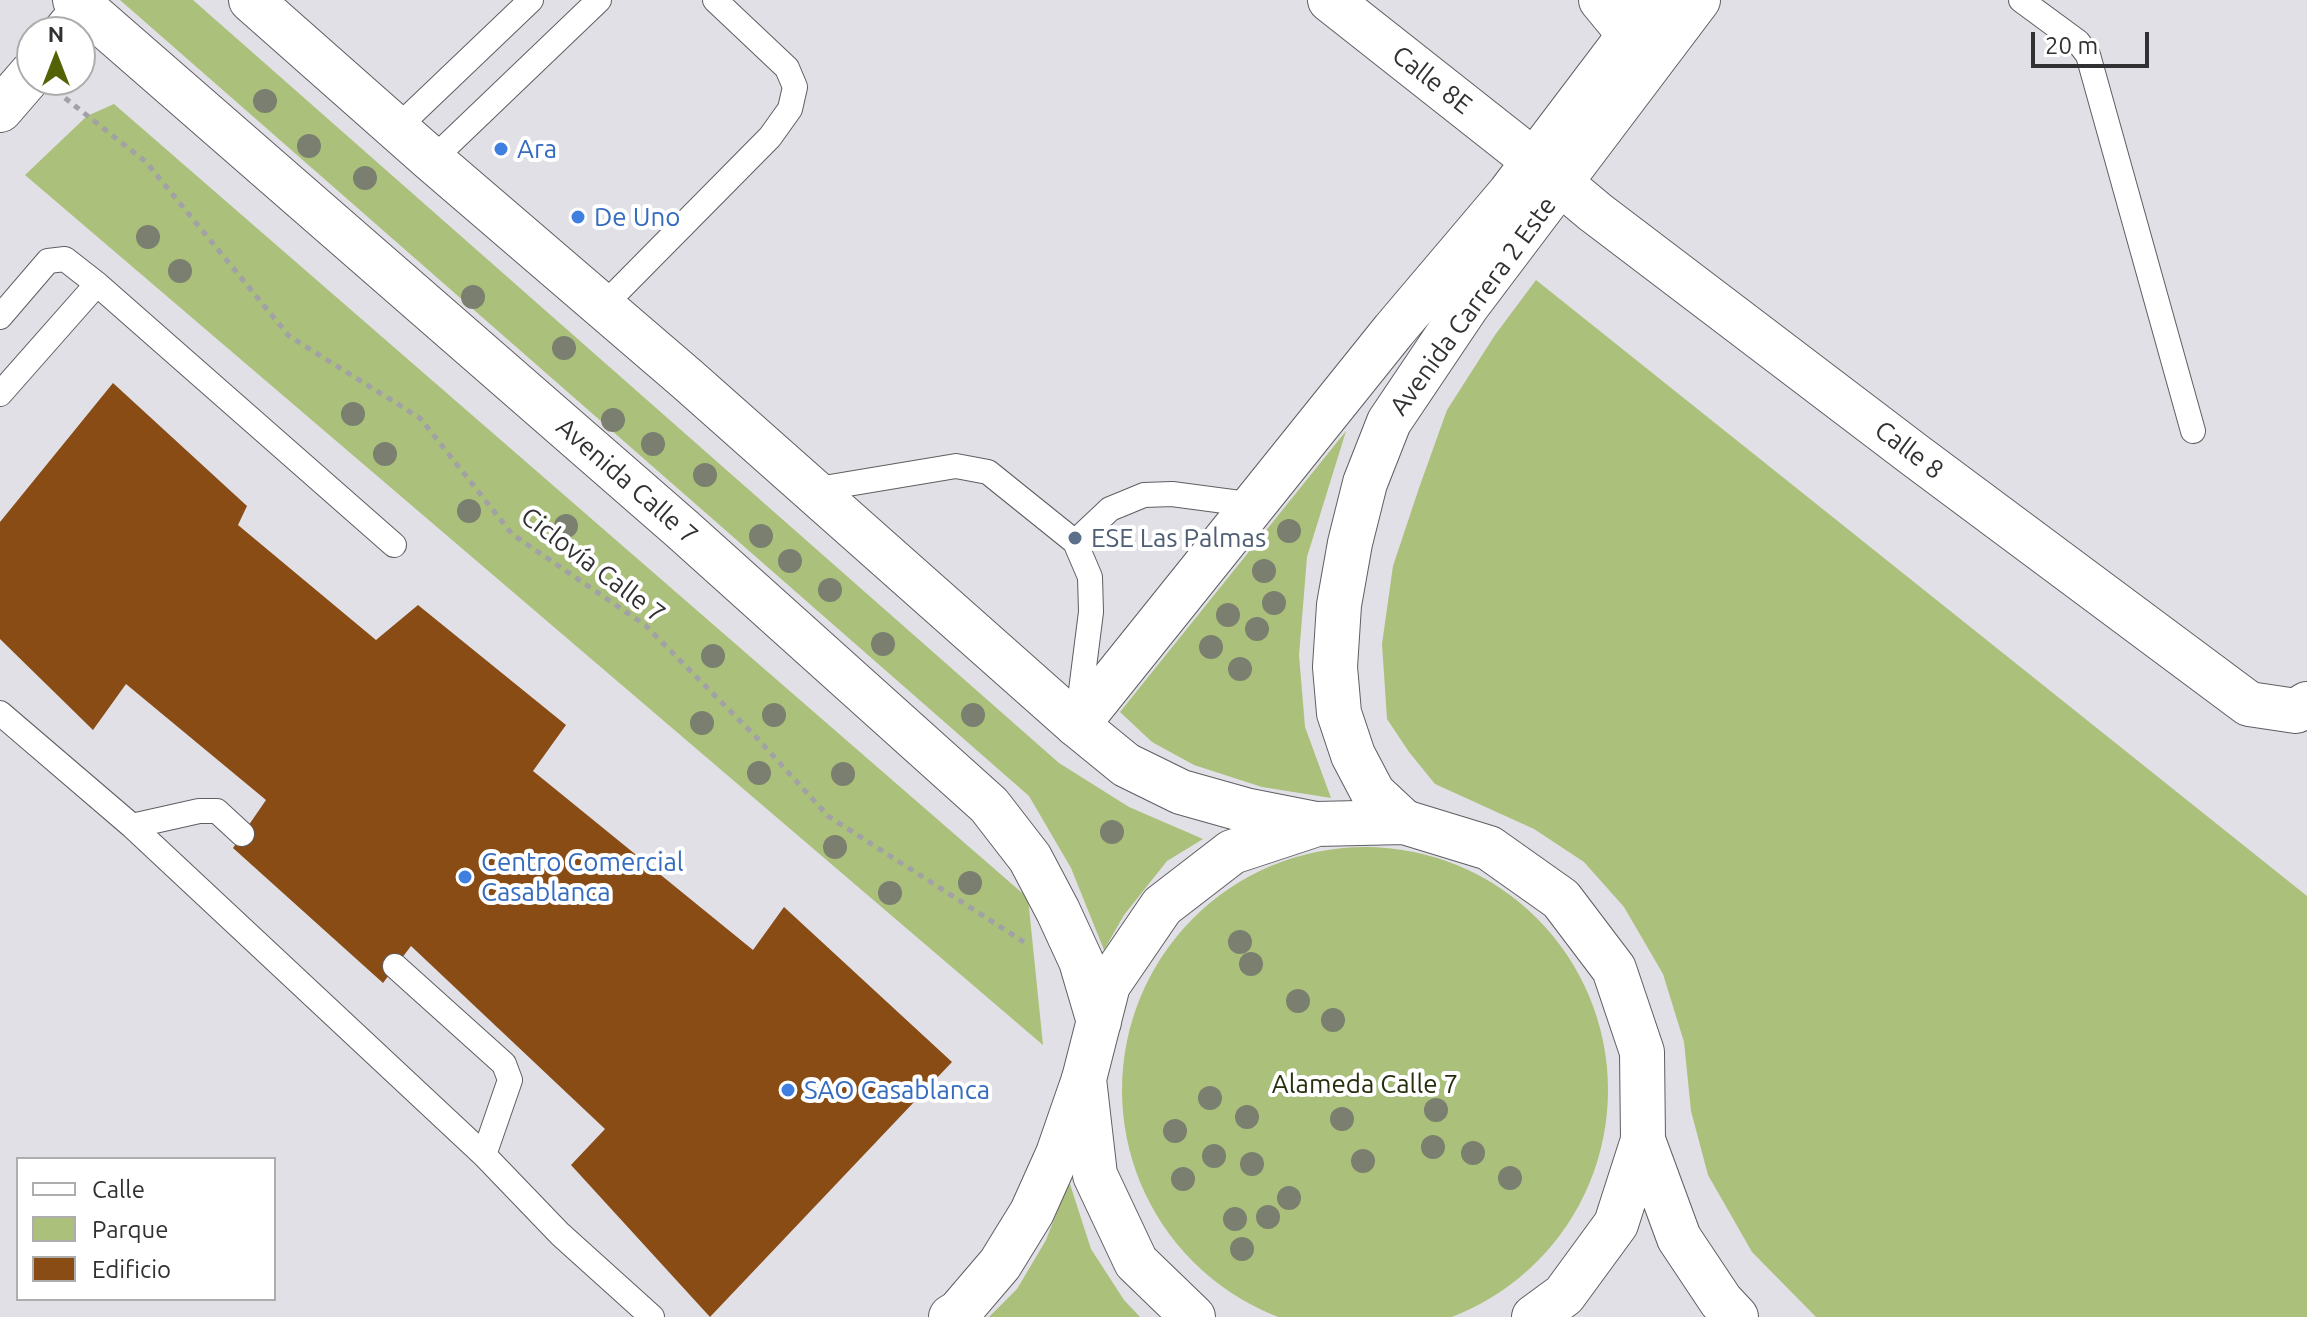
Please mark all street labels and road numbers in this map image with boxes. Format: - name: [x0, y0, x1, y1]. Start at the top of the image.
- street label: Calle 8E: [1386, 39, 1478, 121]
- street label: Avenida Carrera 2 Este: [1383, 191, 1563, 421]
- street label: Avenida Calle 7: [550, 411, 704, 551]
- street label: Calle 8: [1868, 414, 1950, 486]
- street label: Ciclovía Calle 7: [515, 501, 671, 629]

